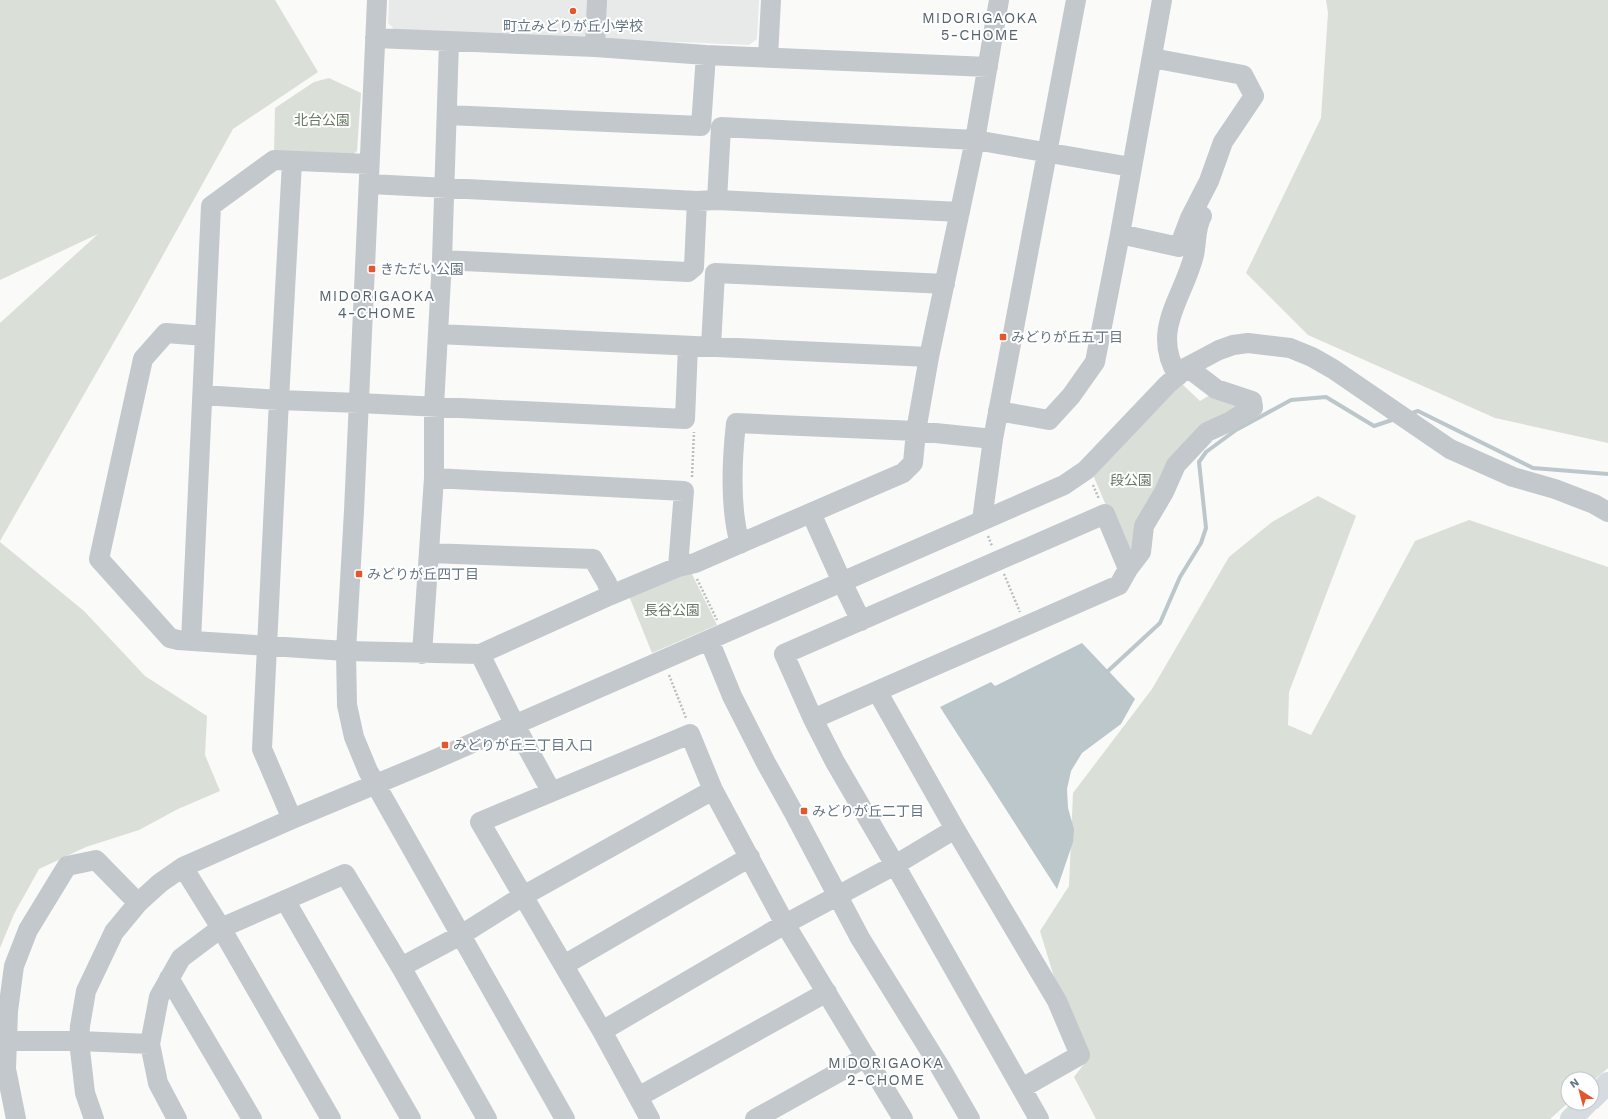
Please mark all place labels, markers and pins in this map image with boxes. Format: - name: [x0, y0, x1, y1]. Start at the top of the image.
- marker: 町立みどりが丘小学校: [568, 6, 578, 16]
- place label: 町立みどりが丘小学校: [503, 18, 643, 34]
- place label: きただい公園: [380, 261, 464, 277]
- marker: きただい公園: [367, 264, 377, 274]
- place label: みどりが丘五丁目: [1011, 329, 1123, 345]
- marker: みどりが丘五丁目: [998, 332, 1008, 342]
- place label: みどりが丘四丁目: [367, 566, 479, 582]
- marker: みどりが丘四丁目: [354, 569, 364, 579]
- place label: みどりが丘三丁目入口: [453, 737, 593, 753]
- marker: みどりが丘三丁目入口: [440, 740, 450, 750]
- place label: みどりが丘二丁目: [812, 803, 924, 819]
- marker: みどりが丘二丁目: [799, 806, 809, 816]

